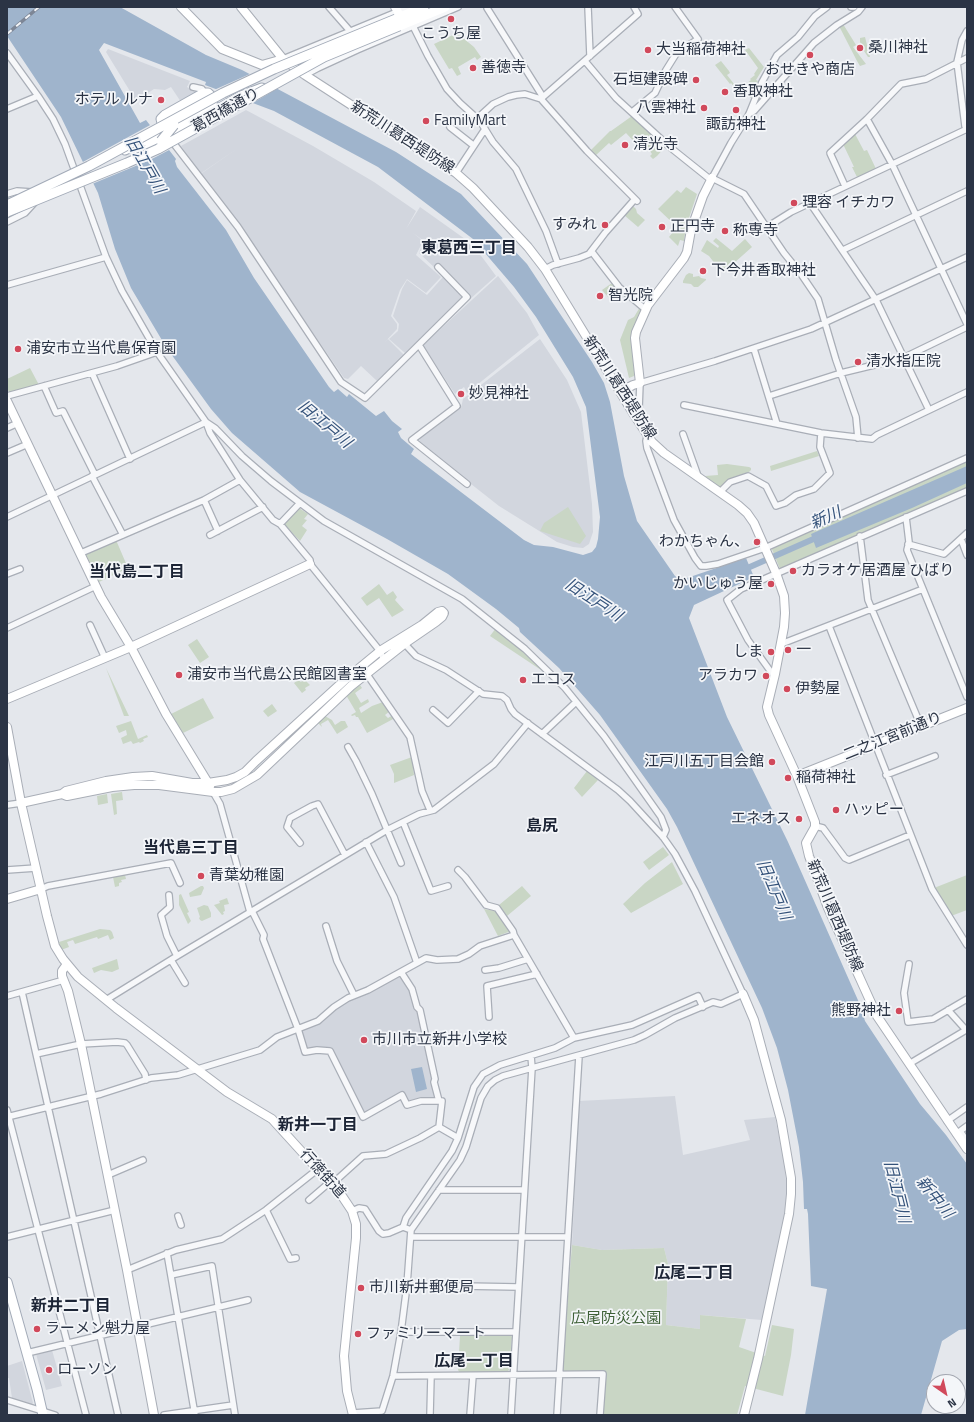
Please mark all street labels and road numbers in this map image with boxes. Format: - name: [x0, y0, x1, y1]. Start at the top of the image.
- street label: 葛西橋通り: [189, 85, 263, 137]
- street label: 新荒川葛西堤防線: [347, 98, 457, 178]
- street label: 新荒川葛西堤防線: [579, 333, 659, 443]
- street label: 二之江宮前通り: [841, 709, 945, 765]
- street label: 新荒川葛西堤防線: [802, 857, 866, 975]
- street label: 行徳街道: [295, 1146, 349, 1202]

